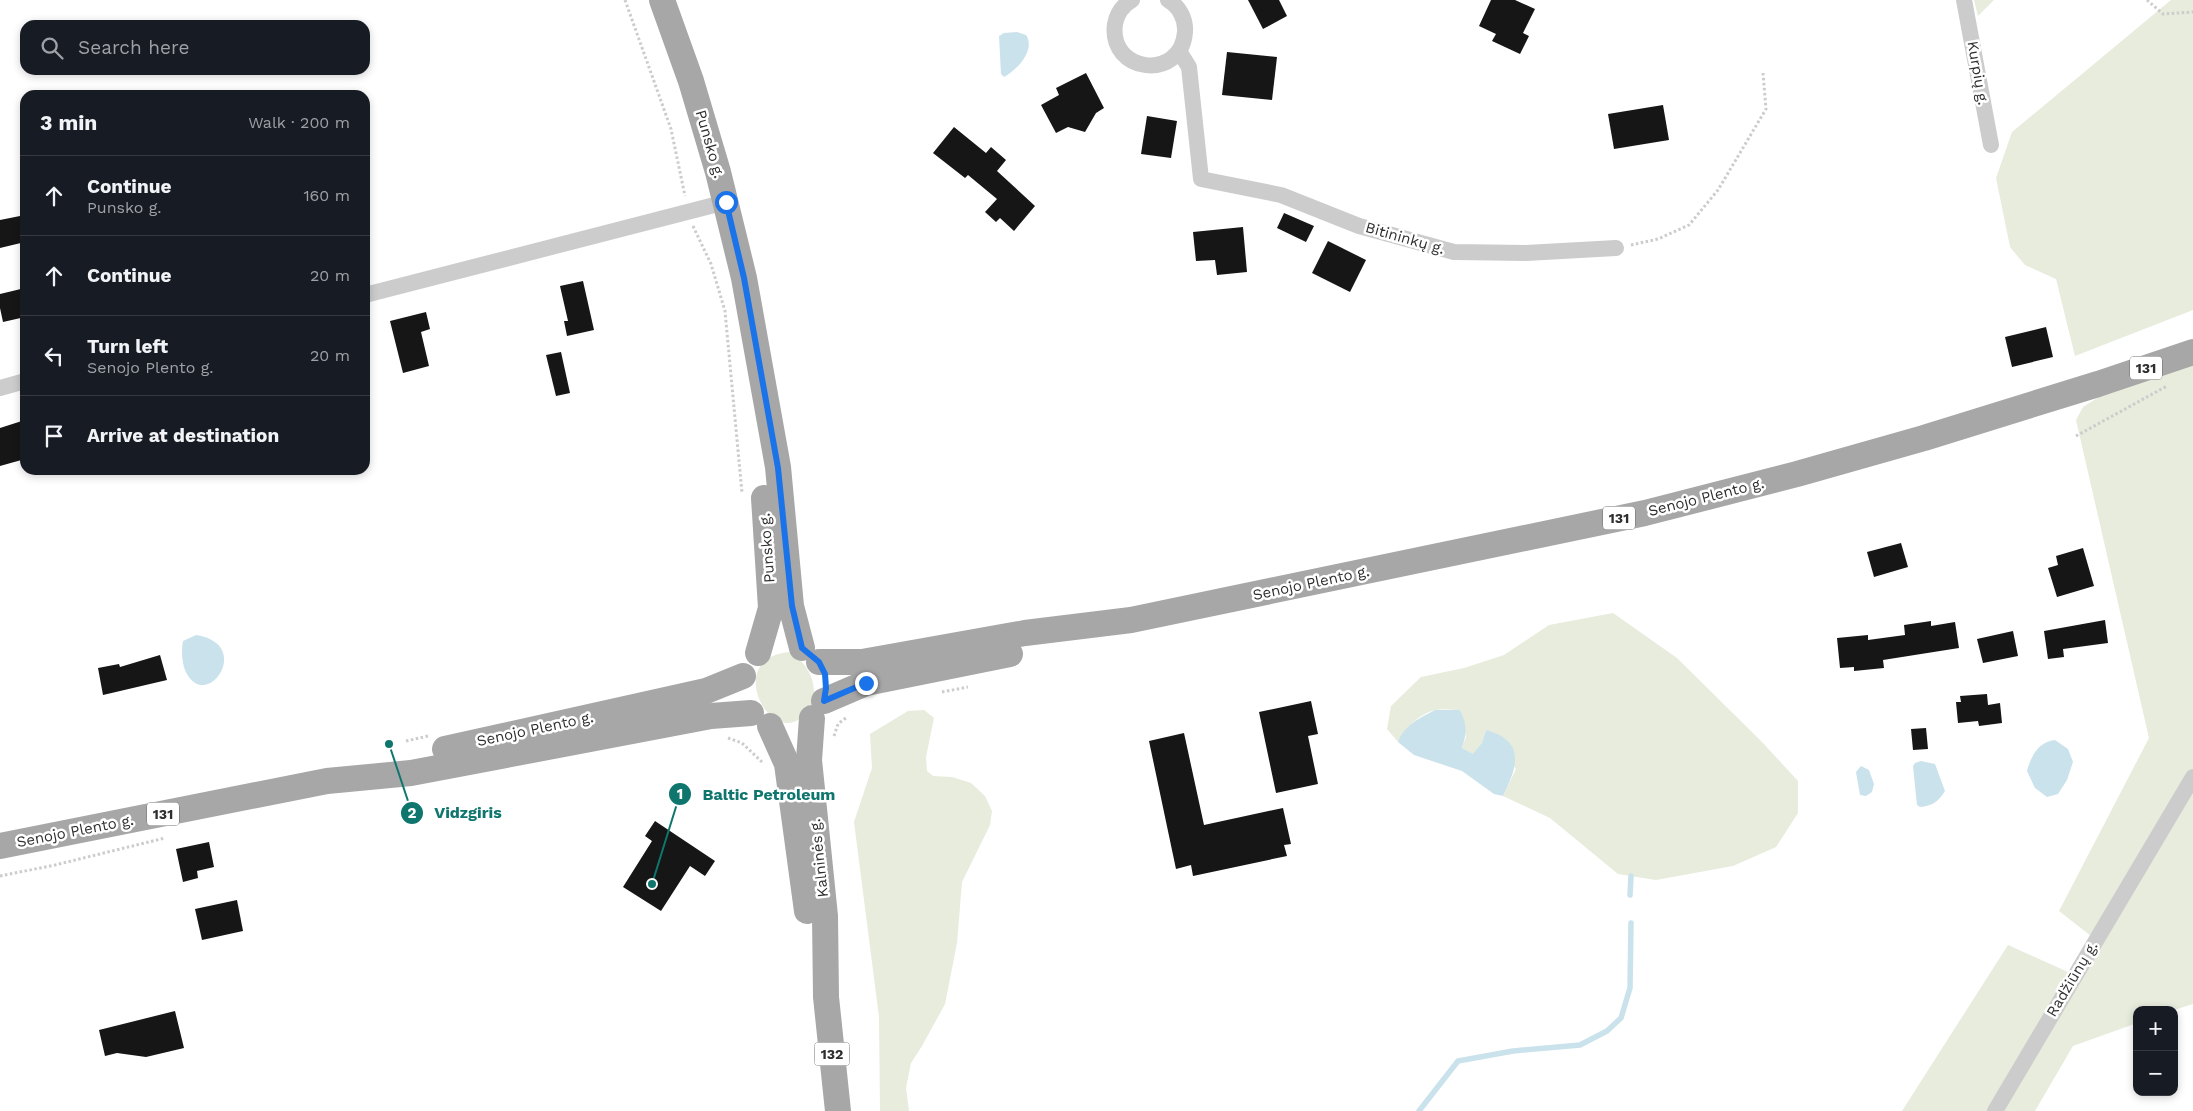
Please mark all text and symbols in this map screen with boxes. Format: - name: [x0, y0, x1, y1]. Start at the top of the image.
- search box: [20, 20, 370, 75]
- icon: search: [38, 34, 66, 62]
- text: Search here: [78, 36, 189, 59]
- street label: Kurpių g.: [1964, 40, 1992, 106]
- street label: Punsko g.: [692, 108, 728, 180]
- text: 3 min: [40, 110, 97, 135]
- text: Walk · 200 m: [248, 113, 350, 132]
- text: Continue: [87, 175, 171, 198]
- icon: ahead: [40, 182, 68, 210]
- text: 160 m: [303, 186, 350, 205]
- route start: [715, 191, 738, 214]
- text: Punsko g.: [87, 198, 162, 217]
- street label: Bitininkų g.: [1363, 218, 1447, 258]
- icon: ahead: [40, 262, 68, 290]
- text: Continue: [87, 264, 171, 287]
- text: 20 m: [310, 266, 350, 285]
- text: Turn left: [87, 335, 168, 358]
- icon: left: [40, 342, 68, 370]
- text: 20 m: [310, 346, 350, 365]
- road number: 131: [2130, 356, 2162, 379]
- text: Senojo Plento g.: [87, 358, 214, 377]
- icon: arrive: [40, 422, 68, 450]
- text: Arrive at destination: [87, 424, 279, 447]
- street label: Senojo Plento g.: [1646, 474, 1766, 520]
- road number: 131: [1603, 506, 1635, 530]
- street label: Punsko g.: [756, 512, 778, 584]
- street label: Senojo Plento g.: [1251, 562, 1371, 604]
- route end: [855, 672, 878, 695]
- street label: Senojo Plento g.: [475, 708, 595, 750]
- callout: Baltic Petroleum: [668, 778, 846, 809]
- text: 1: [677, 785, 683, 803]
- text: Baltic Petroleum: [703, 785, 835, 804]
- callout: Vidzgiris: [399, 797, 512, 828]
- road number: 131: [147, 802, 179, 826]
- text: Vidzgiris: [434, 803, 502, 822]
- text: 2: [408, 804, 417, 822]
- street label: Senojo Plento g.: [15, 811, 135, 851]
- street label: Kalninės g.: [806, 818, 832, 898]
- street label: Radžiūnų g.: [2042, 938, 2102, 1020]
- map controls: [2133, 1006, 2178, 1096]
- button: +: [2133, 1006, 2178, 1051]
- road number: 132: [814, 1042, 850, 1066]
- button: −: [2133, 1051, 2178, 1096]

